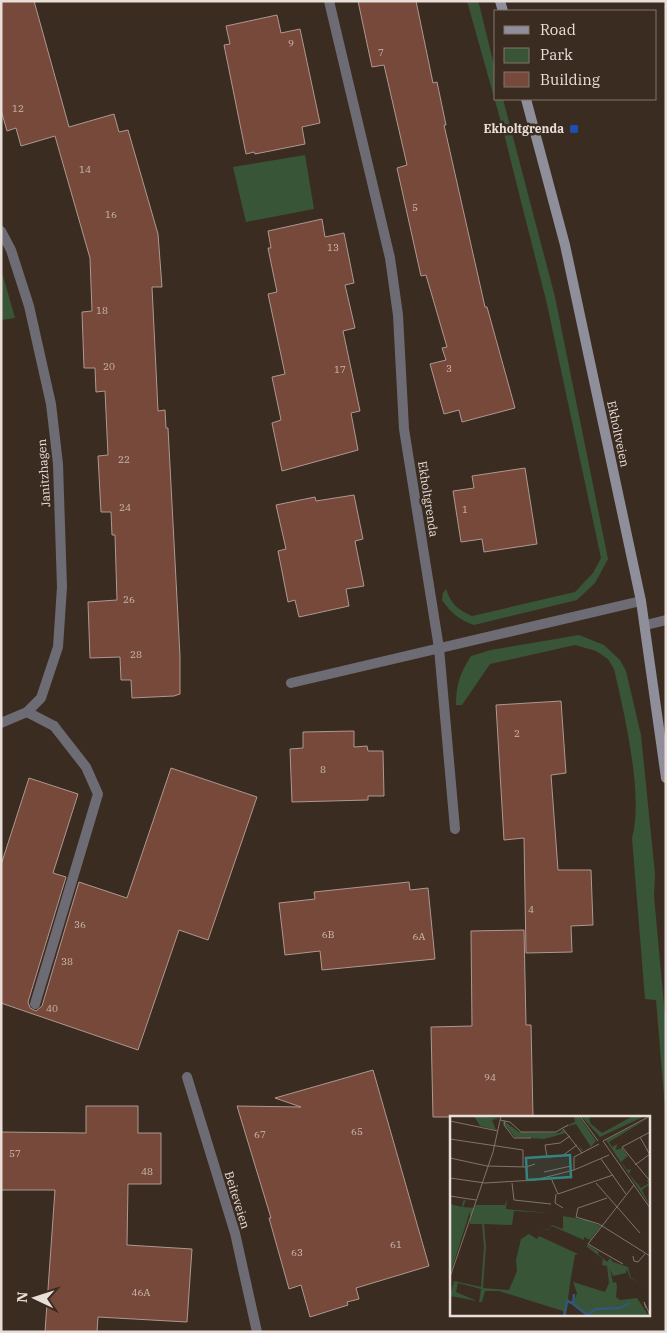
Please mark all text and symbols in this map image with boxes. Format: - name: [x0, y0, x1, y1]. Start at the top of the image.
- legend: [494, 10, 657, 100]
- text: Road: [540, 20, 576, 39]
- house number: 9: [288, 37, 294, 50]
- text: Park: [540, 45, 573, 64]
- house number: 7: [378, 46, 384, 59]
- text: Building: [540, 70, 600, 89]
- house number: 12: [12, 102, 24, 115]
- place label: Ekholtgrenda: [484, 121, 564, 136]
- marker: Ekholtgrenda: [568, 123, 580, 135]
- house number: 14: [79, 163, 91, 176]
- house number: 5: [412, 201, 418, 214]
- house number: 16: [105, 208, 117, 221]
- house number: 13: [327, 241, 339, 254]
- house number: 18: [96, 304, 108, 317]
- house number: 20: [103, 360, 115, 373]
- house number: 3: [446, 362, 452, 375]
- house number: 17: [334, 363, 346, 376]
- street label: Ekholtveien: [604, 399, 633, 469]
- street label: Janitzhagen: [34, 438, 53, 508]
- house number: 22: [118, 453, 130, 466]
- street label: Ekholtgrenda: [415, 460, 442, 538]
- house number: 24: [119, 501, 131, 514]
- house number: 1: [462, 503, 468, 516]
- house number: 26: [123, 593, 135, 606]
- house number: 28: [130, 648, 142, 661]
- house number: 2: [514, 727, 520, 740]
- house number: 8: [320, 763, 326, 776]
- house number: 4: [528, 903, 534, 916]
- house number: 36: [74, 918, 86, 931]
- house number: 6B: [322, 928, 335, 941]
- house number: 6A: [413, 930, 426, 943]
- house number: 38: [61, 955, 73, 968]
- house number: 40: [46, 1002, 58, 1015]
- house number: 94: [484, 1071, 496, 1084]
- inset map: [450, 1116, 650, 1316]
- house number: 65: [351, 1125, 363, 1138]
- house number: 67: [254, 1128, 266, 1141]
- house number: 57: [9, 1147, 21, 1160]
- house number: 48: [141, 1165, 153, 1178]
- street label: Beiteveien: [222, 1169, 253, 1231]
- house number: 61: [390, 1238, 402, 1251]
- house number: 63: [291, 1246, 303, 1259]
- north arrow: [10, 1273, 60, 1323]
- house number: 46A: [132, 1286, 151, 1299]
- text: N: [13, 1291, 31, 1303]

